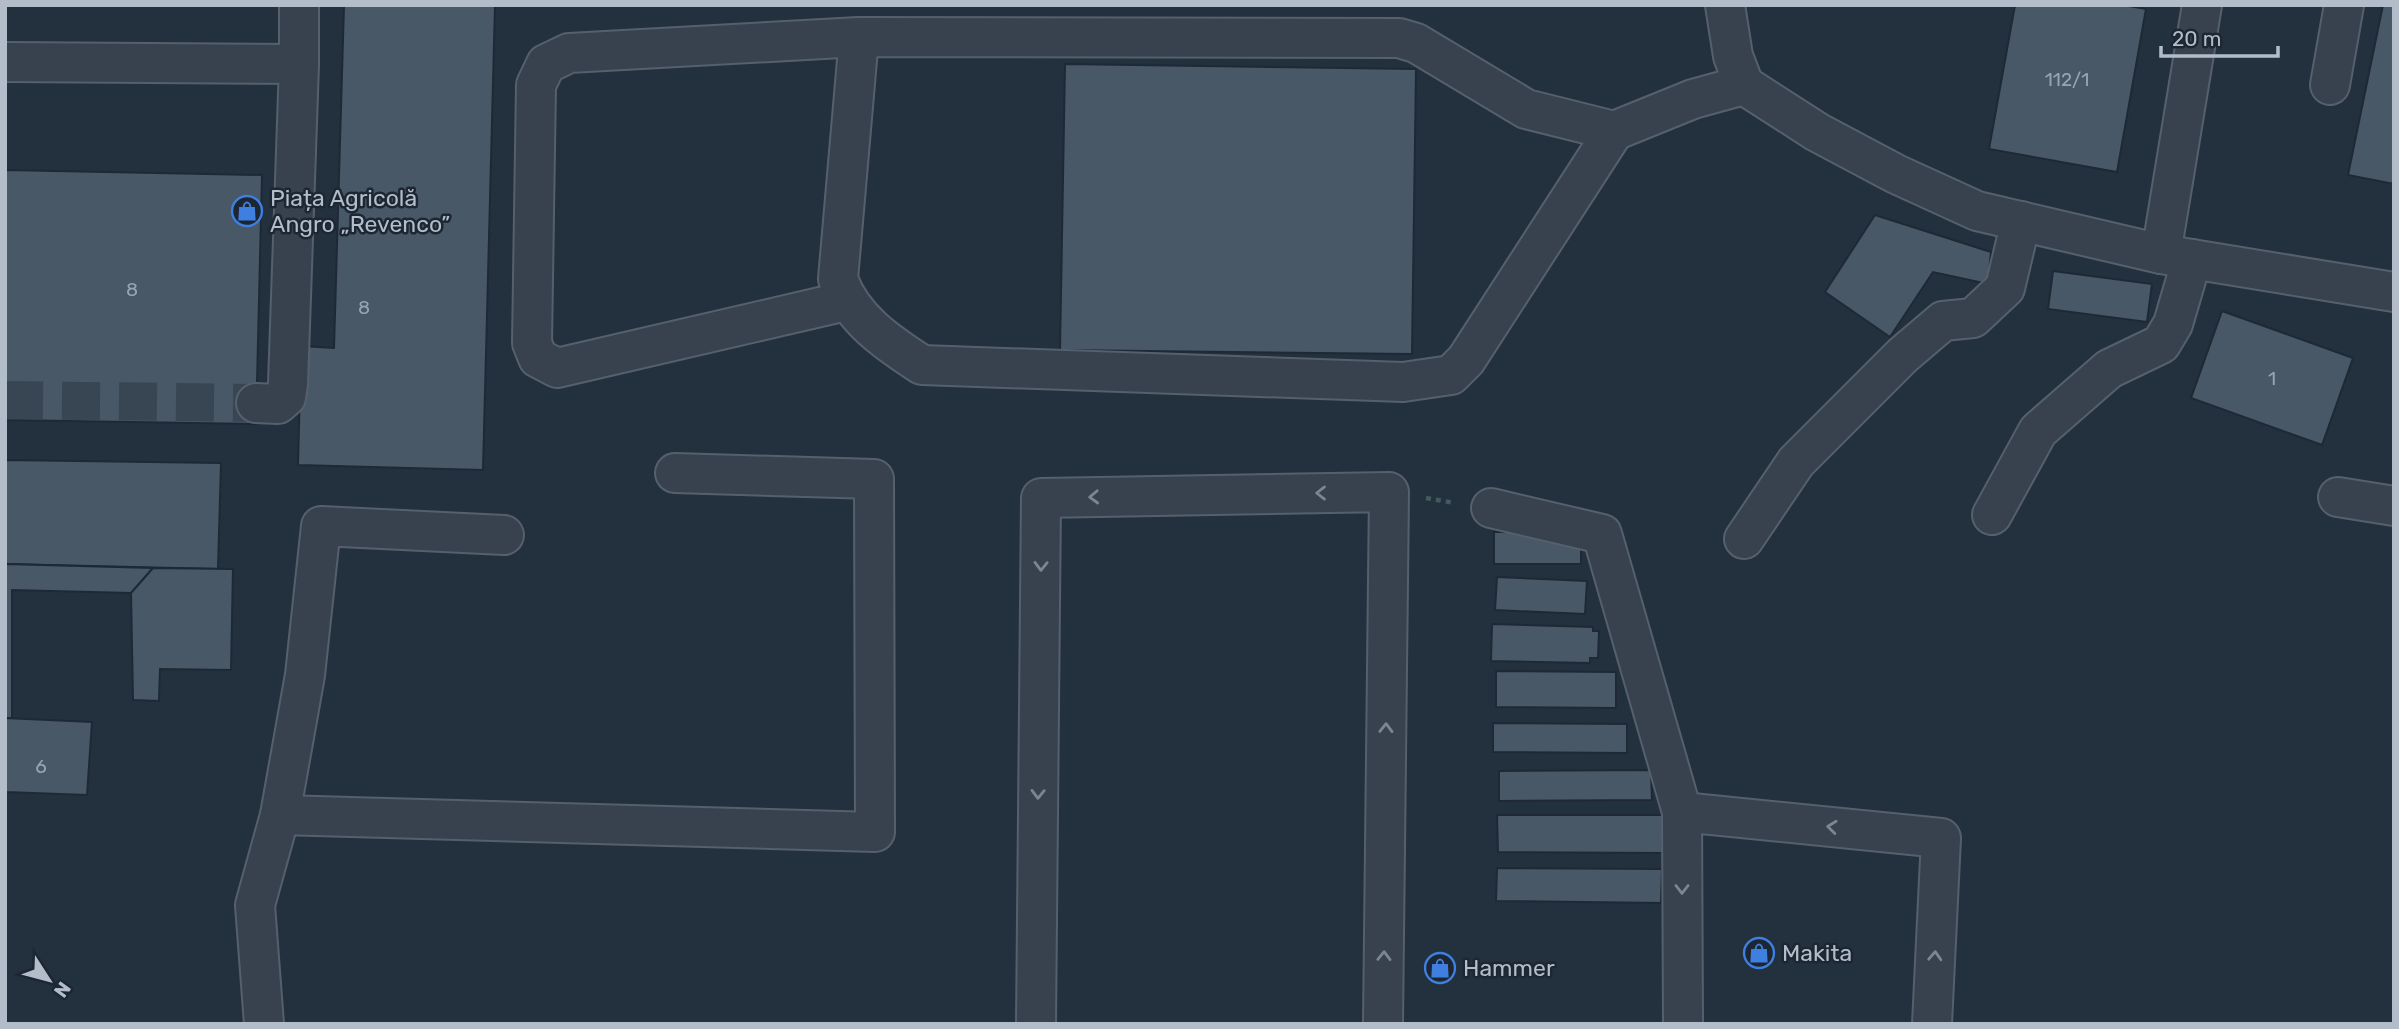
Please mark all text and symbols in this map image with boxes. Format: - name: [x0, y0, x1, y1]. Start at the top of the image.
- scale bar: [2161, 14, 2278, 58]
- text: 20 m: [2172, 26, 2221, 51]
- house number: 112/1: [2045, 68, 2089, 91]
- place label: Piața Agricolă Angro „Revenco”: [270, 184, 450, 238]
- shop icon: Piața Agricolă Angro „Revenco”: [230, 194, 264, 228]
- house number: 8: [126, 278, 138, 301]
- house number: 8: [358, 296, 370, 319]
- house number: 1: [2268, 367, 2276, 390]
- one-way arrow: [1315, 485, 1326, 501]
- one-way arrow: [1088, 489, 1099, 504]
- one-way arrow: [1033, 561, 1048, 572]
- one-way arrow: [1379, 722, 1394, 733]
- house number: 6: [35, 755, 47, 778]
- one-way arrow: [1030, 789, 1046, 800]
- one-way arrow: [1826, 820, 1837, 835]
- one-way arrow: [1674, 884, 1690, 895]
- shop icon: Makita: [1742, 936, 1776, 970]
- place label: Makita: [1782, 939, 1852, 967]
- north arrow: [14, 945, 84, 1015]
- one-way arrow: [1376, 950, 1392, 960]
- one-way arrow: [1928, 950, 1943, 961]
- shop icon: Hammer: [1423, 951, 1457, 985]
- place label: Hammer: [1463, 954, 1555, 982]
- text: N: [49, 977, 76, 1002]

